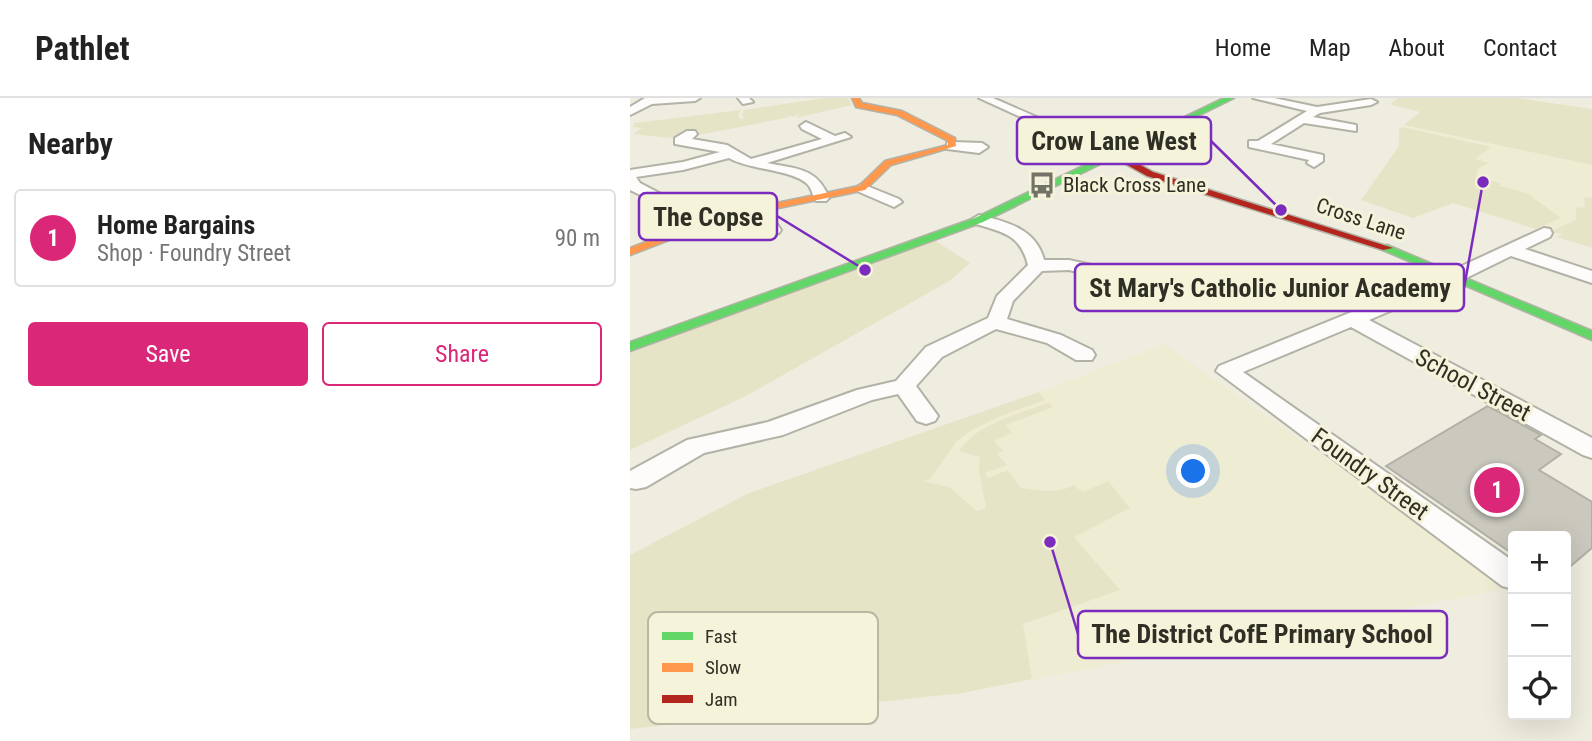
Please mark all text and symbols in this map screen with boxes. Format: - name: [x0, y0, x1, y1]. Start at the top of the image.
- text: Pathlet: [35, 29, 130, 68]
- text: Home: [1215, 34, 1271, 62]
- text: Map: [1309, 34, 1351, 62]
- text: About: [1389, 34, 1445, 62]
- text: Contact: [1483, 34, 1557, 62]
- callout: Crow Lane West: [1017, 117, 1211, 164]
- text: Nearby: [28, 126, 113, 161]
- text: Crow Lane West: [1031, 126, 1197, 156]
- bus stop icon: Black Cross Lane: [1027, 170, 1057, 200]
- place label: Black Cross Lane: [1063, 173, 1206, 197]
- callout: The Copse: [639, 193, 777, 240]
- street label: Cross Lane: [1313, 193, 1409, 245]
- text: The Copse: [653, 202, 763, 232]
- text: Home Bargains: [97, 210, 255, 240]
- text: 1: [47, 225, 59, 252]
- text: 90 m: [555, 225, 600, 252]
- text: Shop · Foundry Street: [97, 240, 291, 267]
- callout: St Mary's Catholic Junior Academy: [1075, 264, 1464, 311]
- text: St Mary's Catholic Junior Academy: [1089, 273, 1451, 303]
- button: Save: [28, 322, 308, 386]
- button: Share: [322, 322, 602, 386]
- street label: School Street: [1411, 343, 1535, 427]
- street label: Foundry Street: [1306, 422, 1434, 526]
- your location: [1176, 454, 1210, 488]
- pin: 1: [1474, 464, 1520, 516]
- map controls: [1508, 531, 1571, 720]
- button: +: [1508, 531, 1571, 594]
- button: −: [1508, 594, 1571, 657]
- callout: The District CofE Primary School: [1078, 611, 1447, 658]
- legend: [648, 612, 878, 724]
- text: The District CofE Primary School: [1091, 619, 1433, 649]
- text: Fast: [705, 625, 737, 648]
- text: Slow: [705, 656, 741, 679]
- button: locate: [1508, 657, 1571, 720]
- text: Jam: [705, 688, 738, 711]

